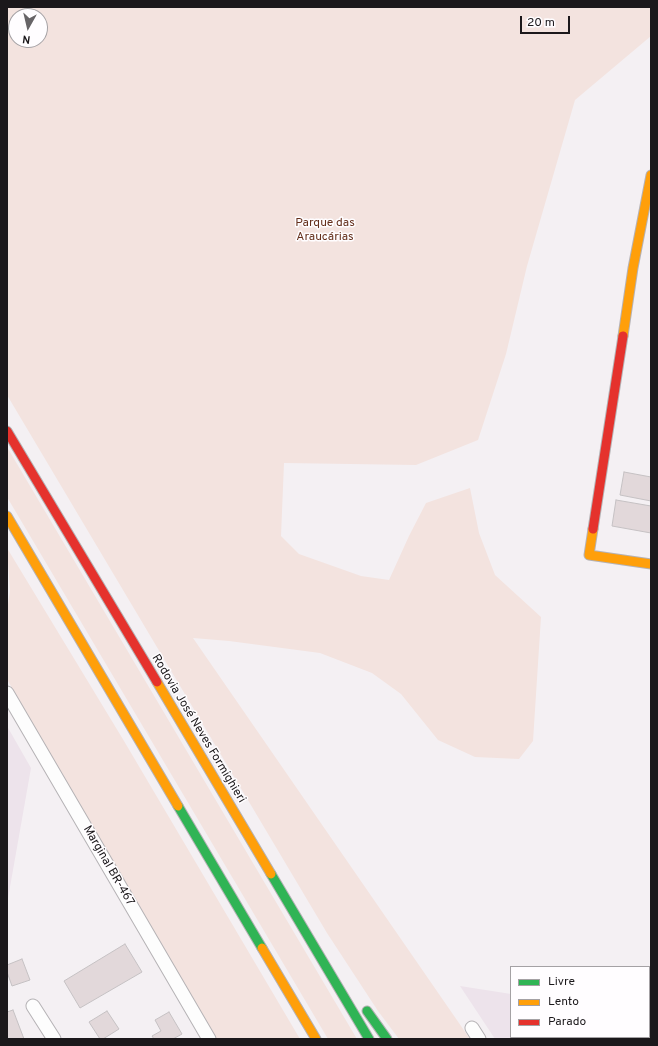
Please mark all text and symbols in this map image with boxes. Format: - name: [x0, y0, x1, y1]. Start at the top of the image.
- north arrow: [8, 8, 48, 48]
- scale bar: [522, 8, 572, 34]
- text: 20 m: [527, 15, 555, 31]
- text: N: [22, 31, 31, 46]
- park label: Parque das Araucárias: [295, 217, 355, 245]
- street label: Rodovia José Neves Formighieri: [148, 652, 248, 806]
- street label: Marginal BR-467: [79, 823, 137, 909]
- legend: [510, 966, 650, 1038]
- text: Livre: [548, 974, 575, 990]
- text: Lento: [548, 994, 579, 1010]
- text: Parado: [548, 1014, 586, 1030]

